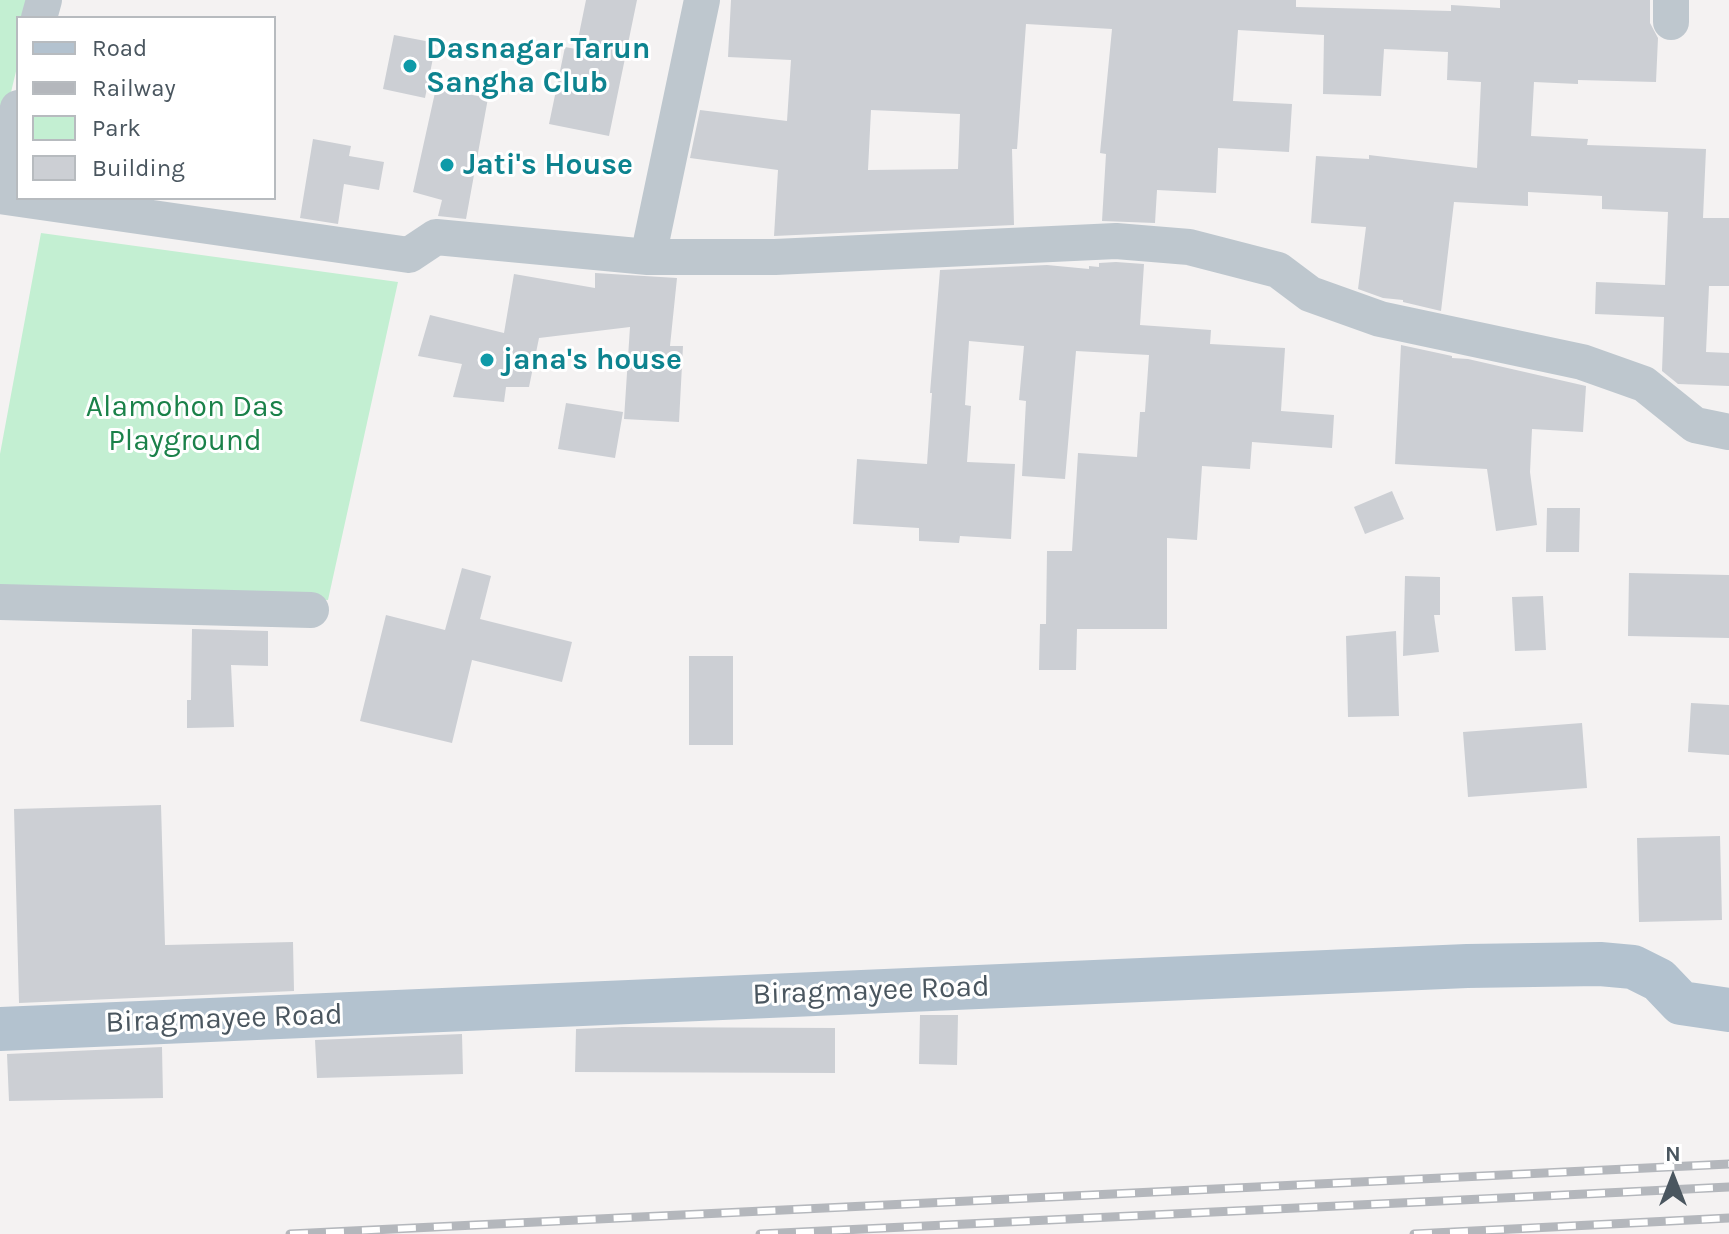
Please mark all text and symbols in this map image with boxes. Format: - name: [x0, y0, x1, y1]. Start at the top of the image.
- legend: [16, 16, 276, 200]
- place label: Dasnagar Tarun Sangha Club: [426, 31, 651, 102]
- text: Road: [92, 34, 147, 62]
- marker: Dasnagar Tarun Sangha Club: [401, 57, 419, 75]
- text: Railway: [92, 74, 176, 102]
- text: Park: [92, 114, 141, 142]
- place label: Jati's House: [463, 147, 633, 183]
- text: Building: [92, 154, 185, 182]
- marker: Jati's House: [438, 156, 456, 174]
- place label: jana's house: [503, 342, 682, 378]
- marker: jana's house: [478, 351, 496, 369]
- park label: Alamohon Das Playground: [86, 389, 284, 460]
- street label: Biragmayee Road: [752, 969, 990, 1013]
- street label: Biragmayee Road: [105, 997, 343, 1041]
- north arrow: [1633, 1138, 1713, 1218]
- text: N: [1665, 1141, 1681, 1167]

